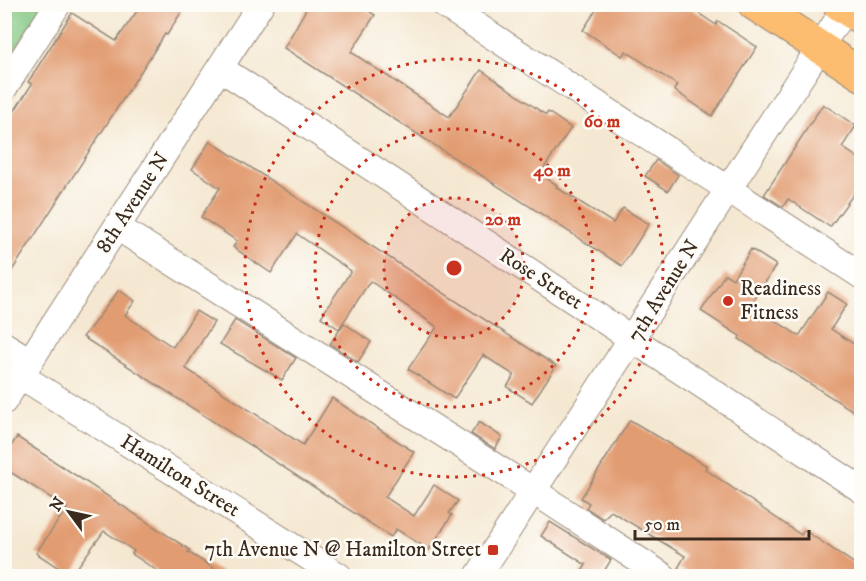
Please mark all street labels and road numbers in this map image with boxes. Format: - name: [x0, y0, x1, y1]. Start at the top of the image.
- street label: 8th Avenue N: [91, 148, 175, 258]
- street label: 7th Avenue N: [622, 235, 706, 347]
- street label: Rose Street: [495, 243, 588, 316]
- street label: Hamilton Street: [115, 429, 245, 523]

